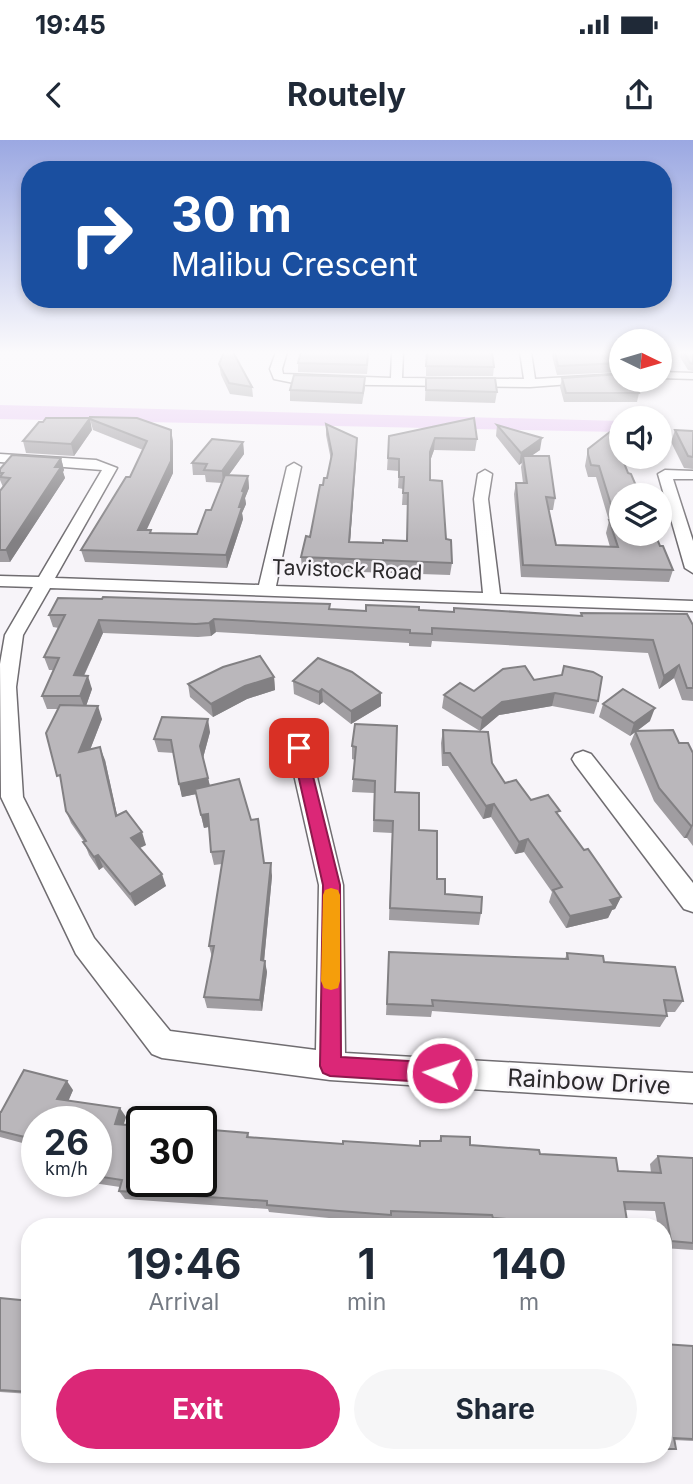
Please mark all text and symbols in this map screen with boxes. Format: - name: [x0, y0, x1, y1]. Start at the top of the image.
- text: 19:45: [35, 9, 106, 40]
- text: Routely: [287, 75, 406, 114]
- icon: back: [35, 76, 73, 114]
- icon: share: [620, 76, 658, 114]
- text: 30 m: [171, 185, 292, 244]
- icon: right: [56, 189, 147, 280]
- text: Malibu Crescent: [171, 245, 418, 284]
- north arrow: [609, 329, 672, 392]
- map controls: [609, 329, 672, 546]
- button: sound: [609, 406, 672, 469]
- button: layers: [609, 483, 672, 546]
- street label: Tavistock Road: [271, 554, 423, 585]
- pin: [269, 718, 329, 778]
- icon: arrive: [280, 729, 318, 767]
- position arrow: [405, 1036, 479, 1110]
- street label: Rainbow Drive: [507, 1063, 671, 1100]
- speed limit sign: 30: [126, 1106, 217, 1197]
- text: 26: [44, 1121, 89, 1163]
- text: km/h: [45, 1158, 88, 1179]
- text: 19:46: [126, 1238, 242, 1289]
- text: 1: [358, 1238, 376, 1289]
- text: 140: [492, 1238, 567, 1289]
- text: Arrival: [149, 1288, 219, 1316]
- text: min: [347, 1288, 386, 1316]
- text: m: [519, 1288, 539, 1316]
- button: Exit: [56, 1369, 340, 1449]
- button: Share: [354, 1369, 637, 1449]

